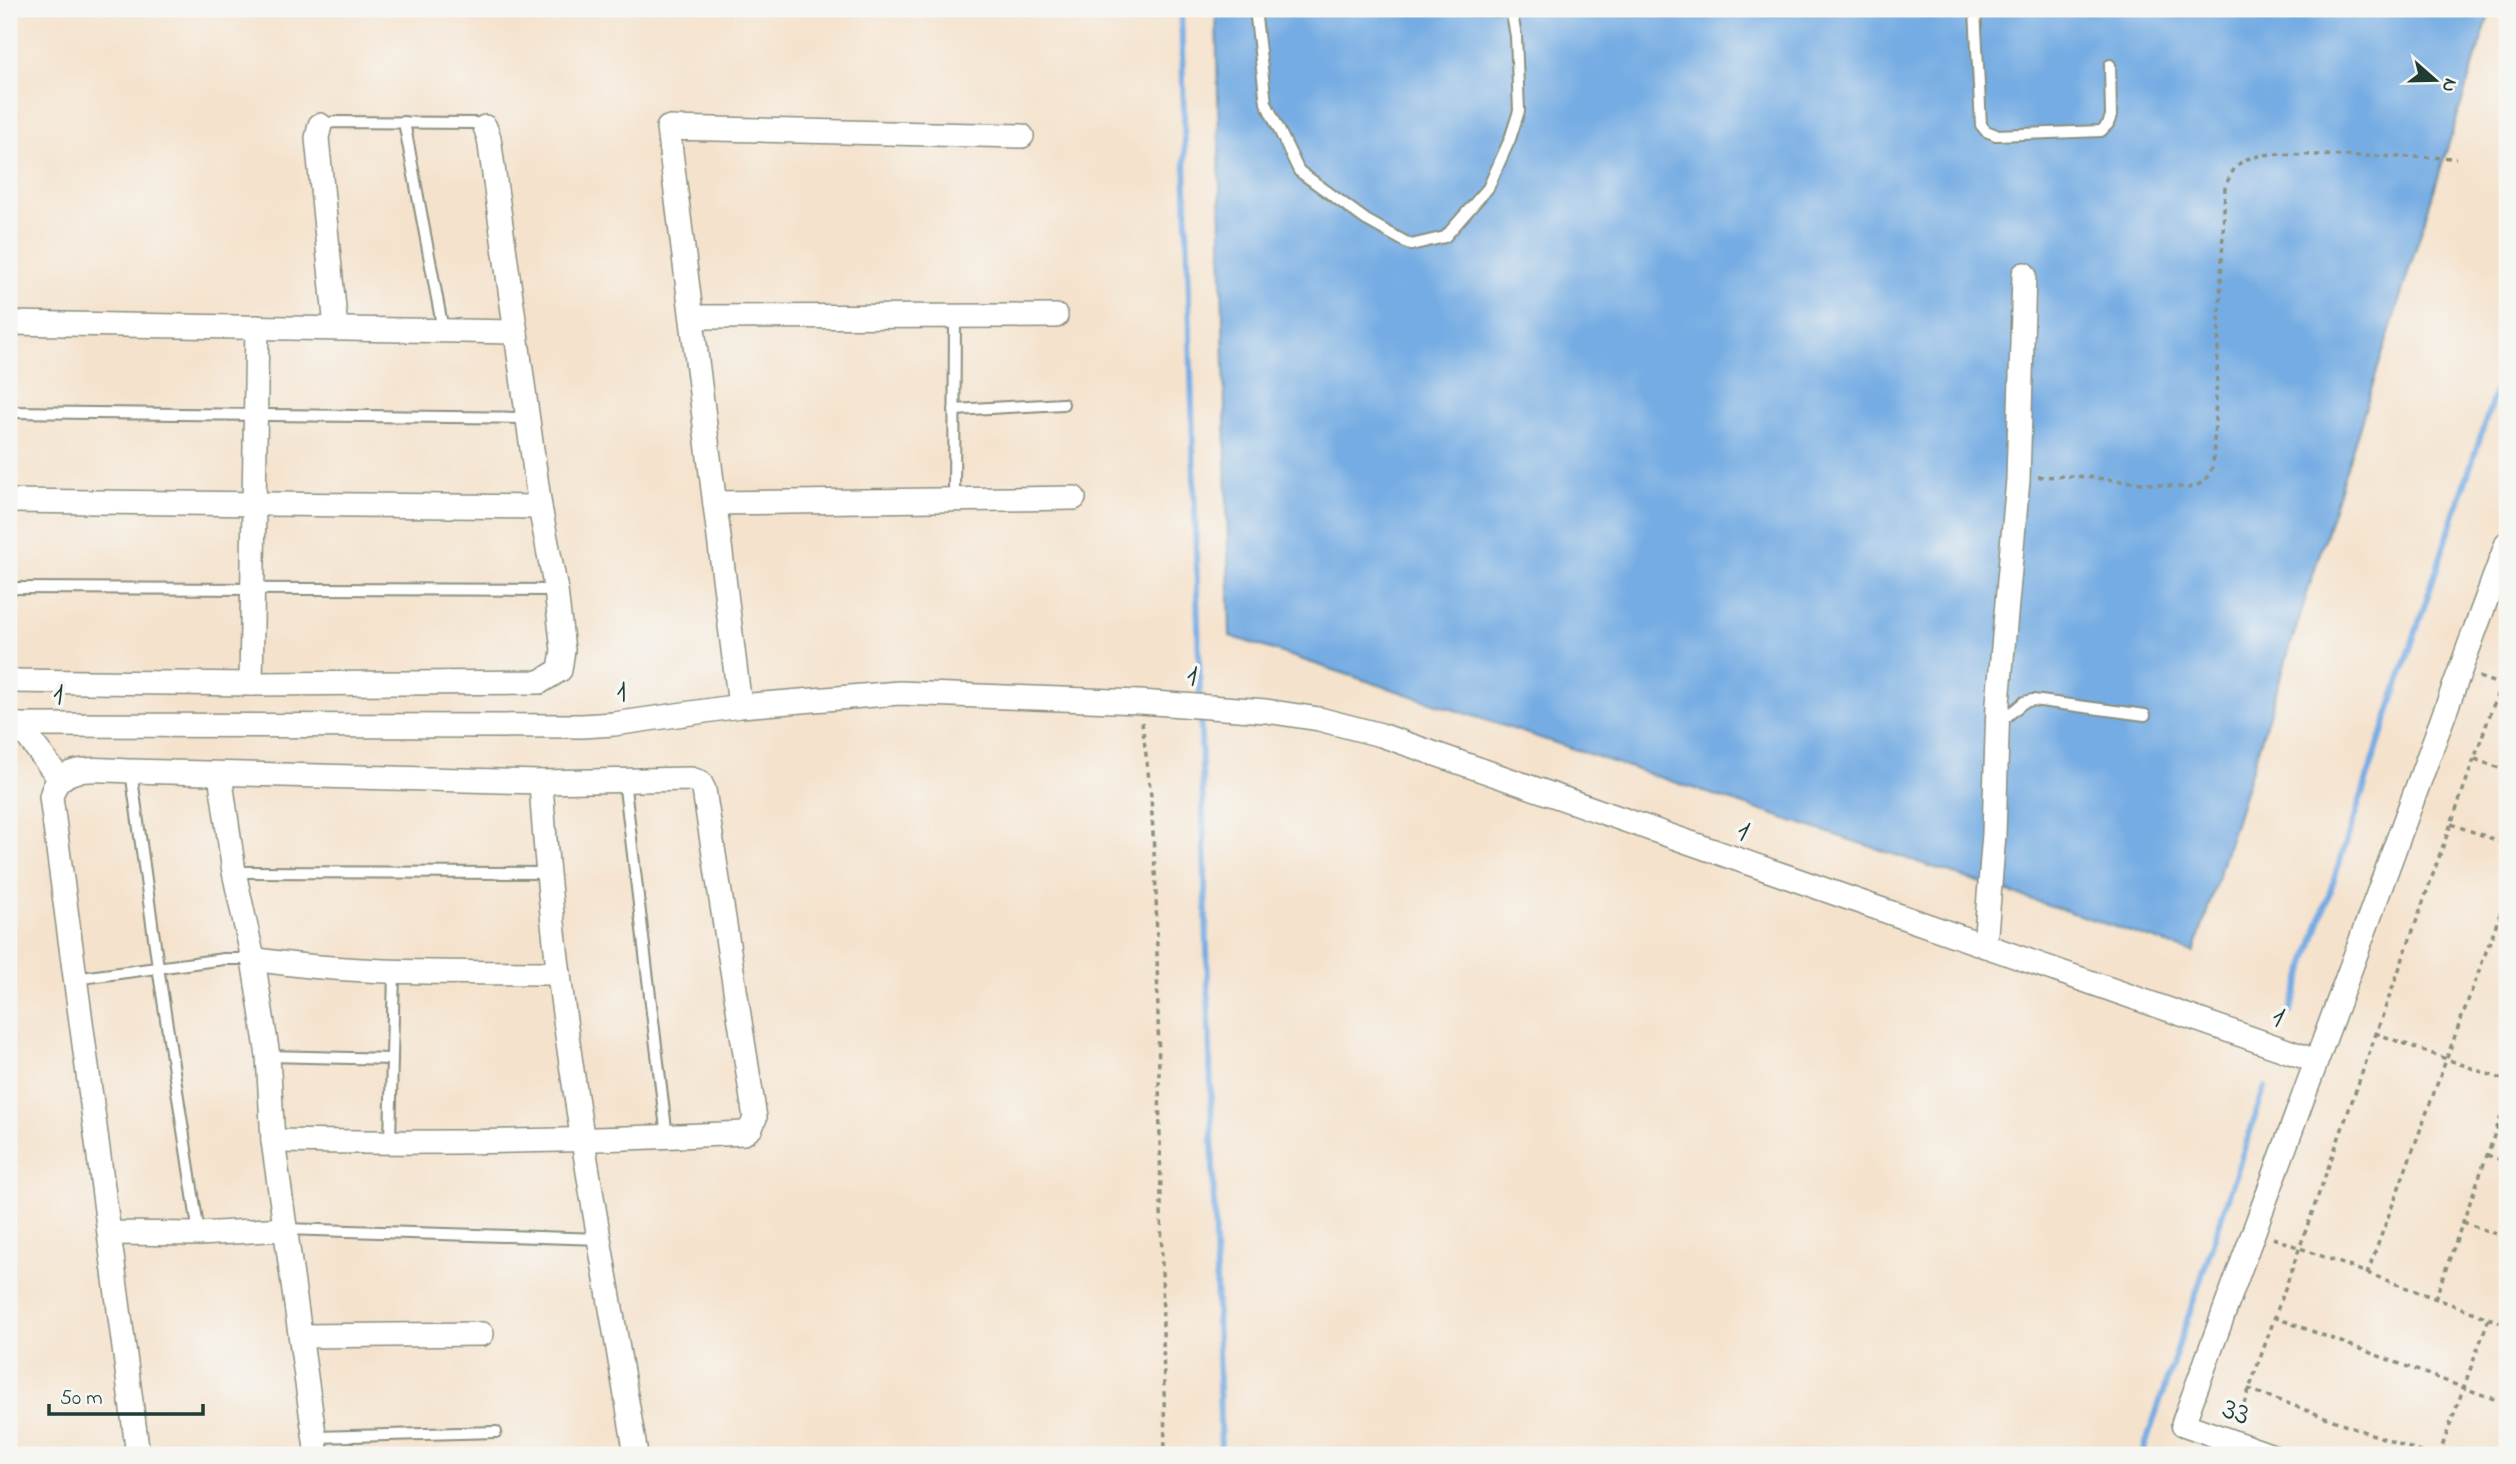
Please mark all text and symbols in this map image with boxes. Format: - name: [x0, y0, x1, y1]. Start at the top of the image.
- north arrow: [2400, 46, 2470, 116]
- text: N: [2434, 74, 2464, 96]
- street label: 1: [1185, 654, 1198, 701]
- street label: 1: [613, 669, 630, 717]
- street label: 1: [53, 673, 63, 720]
- street label: 1: [1730, 808, 1755, 856]
- street label: 1: [2265, 994, 2290, 1042]
- scale bar: [49, 1373, 203, 1417]
- text: 50 m: [60, 1384, 103, 1414]
- street label: 33: [2215, 1387, 2256, 1440]

